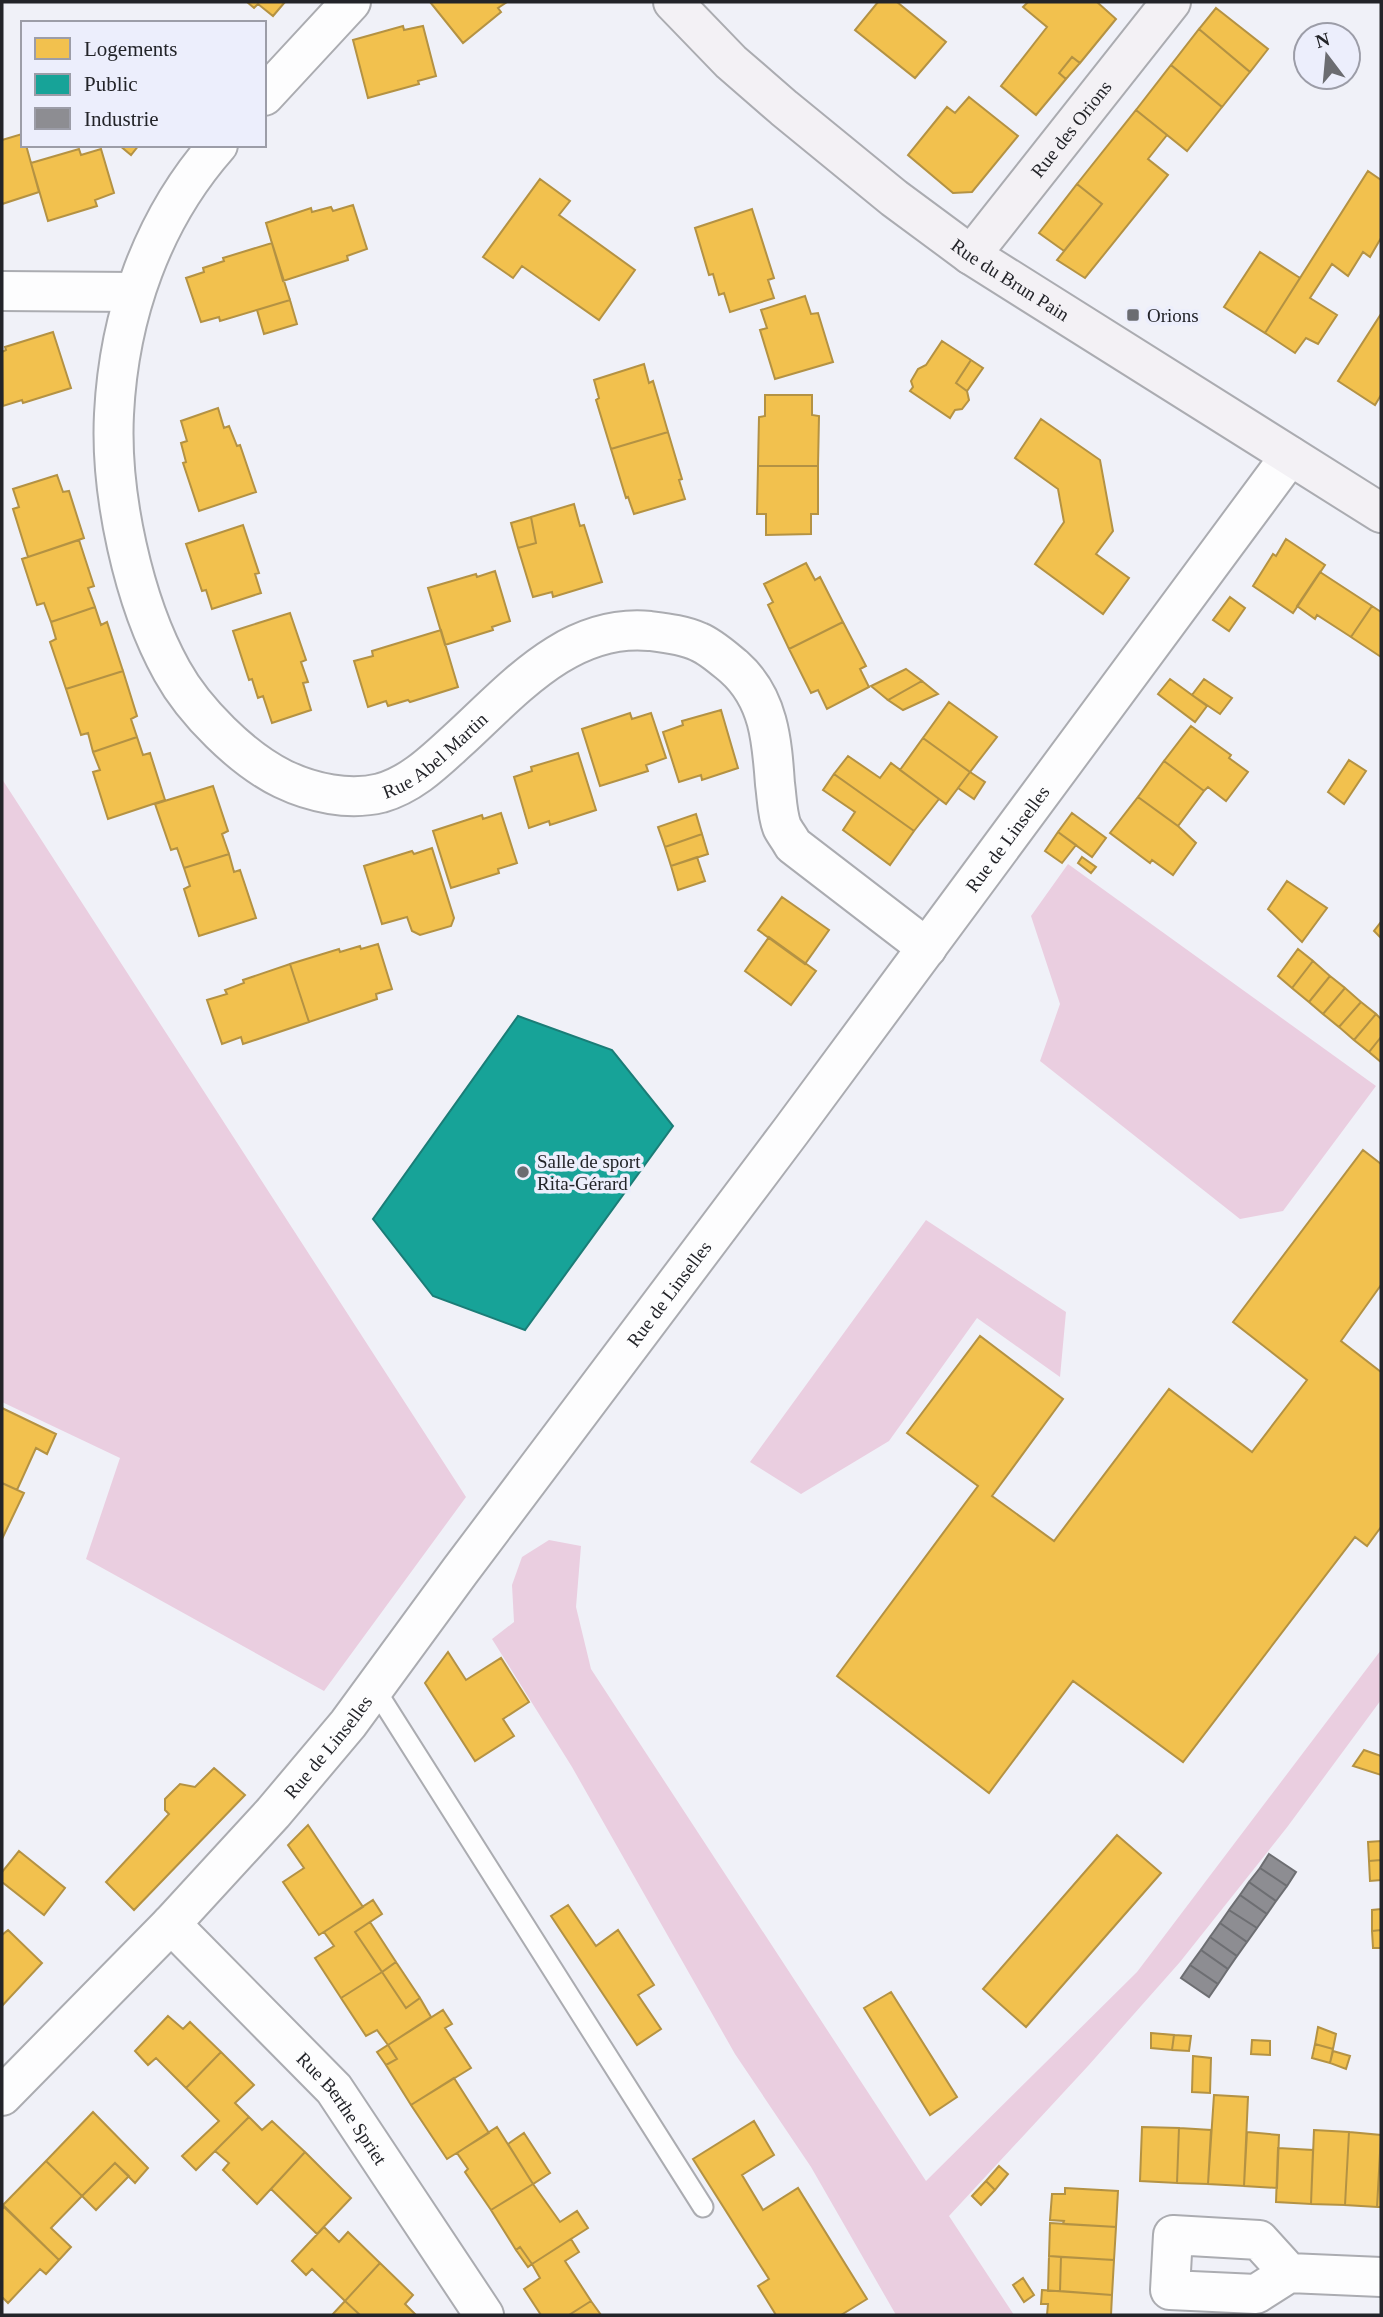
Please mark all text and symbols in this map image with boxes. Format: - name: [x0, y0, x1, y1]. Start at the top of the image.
- legend: [21, 21, 266, 147]
- north arrow: [1292, 21, 1362, 91]
- text: N: [1313, 28, 1332, 52]
- text: Logements: [84, 37, 177, 61]
- text: Public: [84, 72, 138, 96]
- street label: Rue des Orions: [1027, 77, 1116, 181]
- text: Industrie: [84, 107, 159, 131]
- street label: Rue du Brun Pain: [947, 234, 1073, 325]
- place label: Orions: [1147, 305, 1199, 326]
- marker: Orions: [1125, 307, 1141, 323]
- street label: Rue Abel Martin: [380, 708, 492, 803]
- street label: Rue de Linselles: [961, 782, 1054, 896]
- place label: Salle de sport Rita-Gérard: [537, 1151, 641, 1194]
- marker: Salle de sport Rita-Gérard: [515, 1164, 531, 1180]
- street label: Rue de Linselles: [623, 1237, 716, 1351]
- street label: Rue de Linselles: [280, 1691, 376, 1803]
- street label: Rue Berthe Spriet: [292, 2048, 391, 2169]

